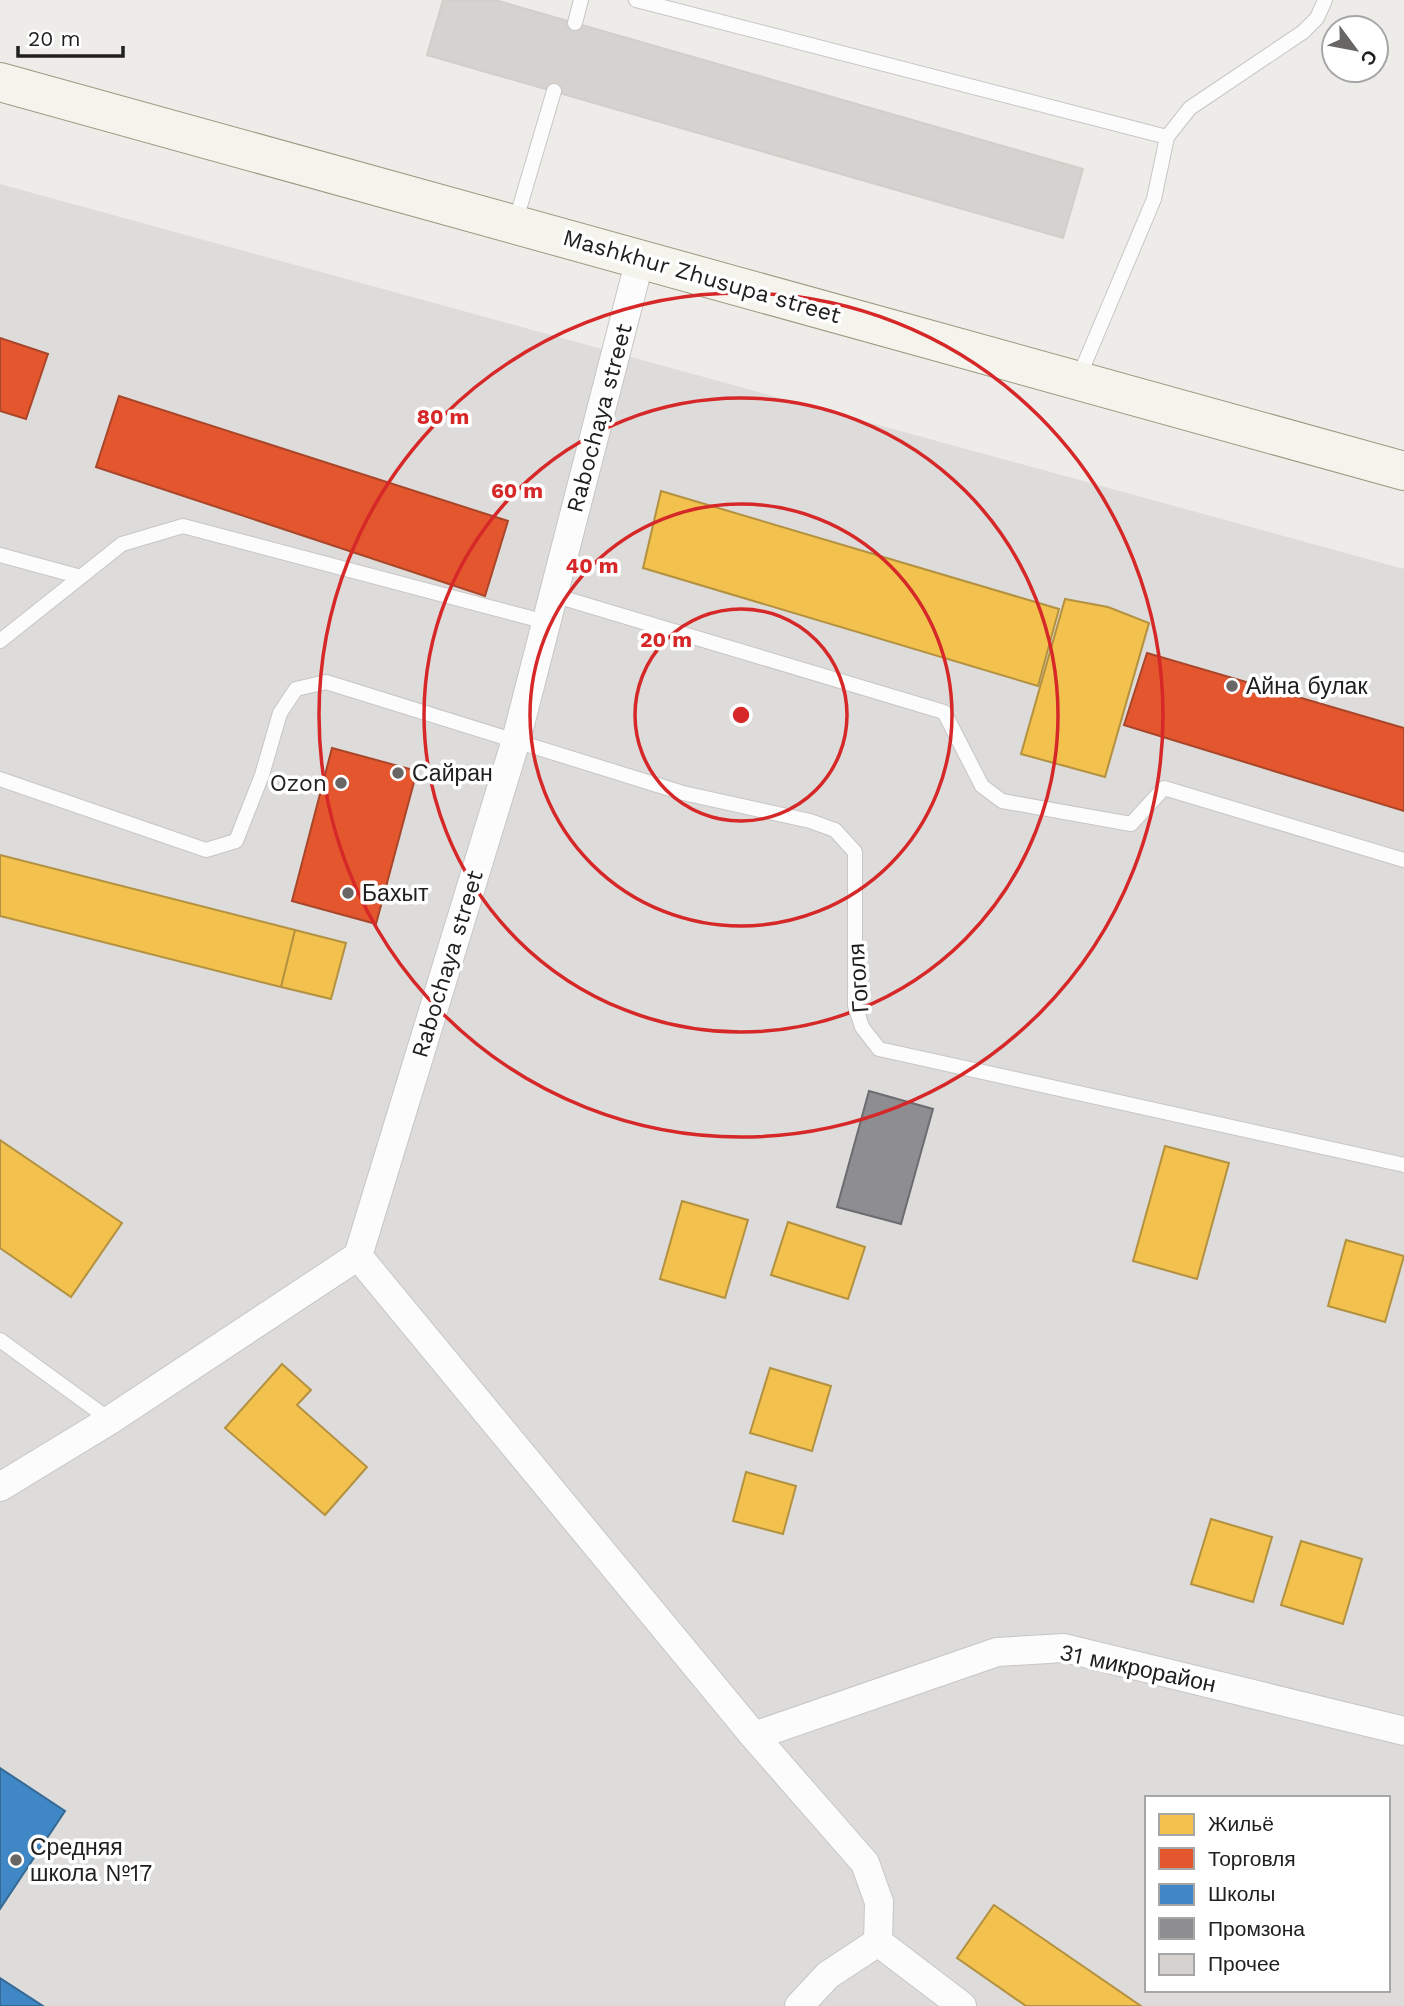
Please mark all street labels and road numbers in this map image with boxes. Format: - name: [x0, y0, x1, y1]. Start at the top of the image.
- street label: Mashkhur Zhusupa street: [560, 224, 844, 329]
- street label: Rabochaya street: [561, 320, 638, 516]
- street label: Rabochaya street: [406, 867, 489, 1061]
- street label: Гоголя: [843, 942, 874, 1014]
- street label: 31 микрорайон: [1058, 1639, 1218, 1698]

